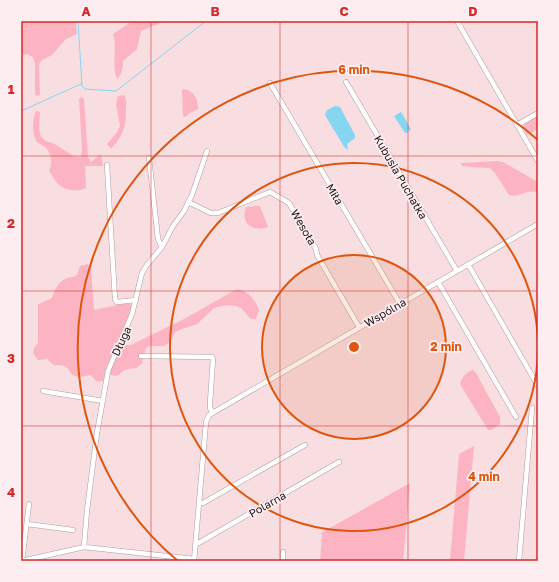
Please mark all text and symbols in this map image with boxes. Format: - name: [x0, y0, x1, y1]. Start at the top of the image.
- text: A: [81, 3, 91, 19]
- text: B: [210, 3, 220, 19]
- text: C: [339, 3, 349, 19]
- text: D: [468, 3, 478, 19]
- text: 6 min: [338, 62, 370, 77]
- text: 1: [8, 81, 15, 97]
- street label: Kubusia Puchatka: [372, 133, 430, 221]
- street label: Miła: [324, 181, 346, 207]
- street label: Wesoła: [289, 207, 319, 247]
- text: 2: [7, 215, 15, 231]
- street label: Wspólna: [362, 295, 408, 329]
- street label: Długa: [109, 324, 133, 358]
- text: 2 min: [430, 339, 462, 354]
- centre of rings: [347, 340, 361, 354]
- text: 3: [7, 350, 15, 366]
- text: 4 min: [468, 469, 500, 484]
- text: 4: [7, 484, 15, 500]
- street label: Polarna: [246, 488, 288, 520]

